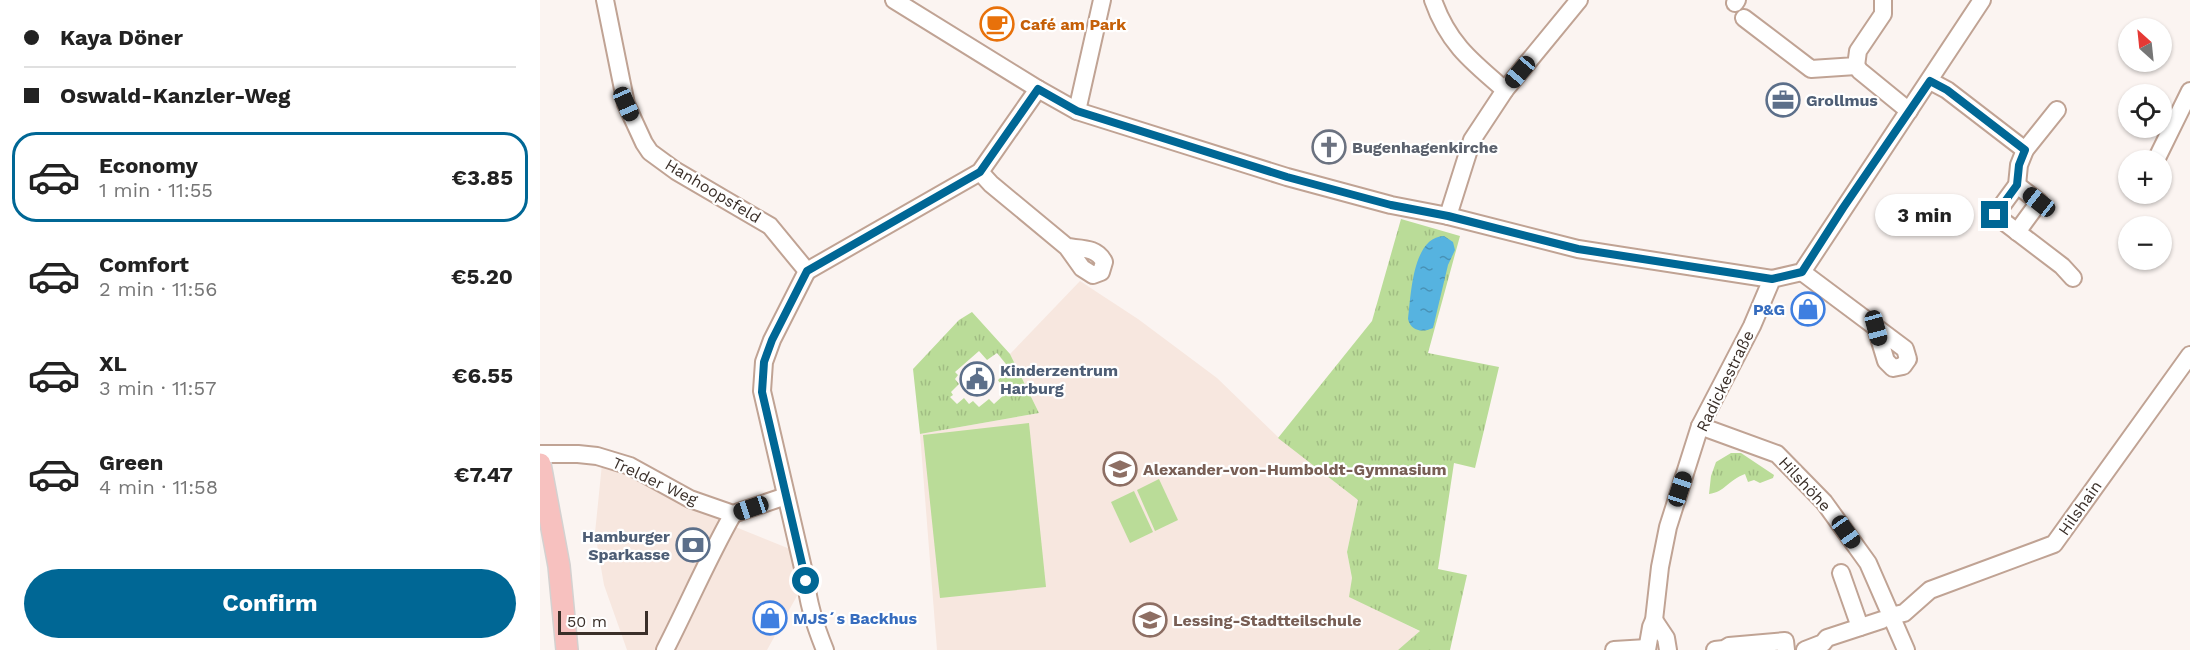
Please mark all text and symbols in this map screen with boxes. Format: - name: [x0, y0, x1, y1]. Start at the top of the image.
- cafe icon: Café am Park: [979, 6, 1015, 42]
- place label: Café am Park: [1020, 15, 1126, 34]
- north arrow: [2118, 18, 2172, 72]
- map controls: [2118, 18, 2172, 270]
- text: Kaya Döner: [60, 25, 183, 50]
- car: [1502, 52, 1538, 92]
- office icon: Grollmus: [1765, 82, 1801, 118]
- text: Oswald-Kanzler-Weg: [60, 83, 290, 108]
- car: [610, 84, 642, 124]
- button: locate: [2118, 84, 2172, 138]
- place label: Grollmus: [1806, 91, 1878, 110]
- church icon: Bugenhagenkirche: [1311, 129, 1347, 165]
- place label: Bugenhagenkirche: [1352, 138, 1498, 157]
- icon: car: [27, 150, 81, 204]
- button: +: [2118, 150, 2172, 204]
- text: Economy: [99, 153, 198, 178]
- street label: Hanhoopsfeld: [662, 155, 764, 227]
- text: €3.85: [452, 165, 513, 190]
- text: 1 min · 11:55: [99, 178, 213, 202]
- car: [2019, 184, 2059, 220]
- callout: 3 min: [1875, 194, 1974, 236]
- route end: [1981, 201, 2008, 228]
- text: 3 min: [1897, 203, 1952, 227]
- button: −: [2118, 216, 2172, 270]
- icon: car: [27, 249, 81, 303]
- text: Comfort: [99, 252, 189, 277]
- text: €5.20: [451, 264, 513, 289]
- text: 2 min · 11:56: [99, 277, 217, 301]
- shop icon: P&G: [1790, 291, 1826, 327]
- place label: P&G: [1753, 300, 1785, 319]
- car: [1863, 308, 1889, 348]
- street label: Radickestraße: [1692, 327, 1758, 435]
- icon: car: [27, 348, 81, 402]
- text: XL: [99, 351, 127, 376]
- public building icon: Kinderzentrum Harburg: [959, 361, 995, 397]
- place label: Kinderzentrum Harburg: [1000, 361, 1118, 398]
- text: €6.55: [452, 363, 513, 388]
- text: 3 min · 11:57: [99, 376, 216, 400]
- icon: car: [27, 447, 81, 501]
- text: Green: [99, 450, 163, 475]
- school or university icon: Alexander-von-Humboldt-Gymnasium: [1102, 451, 1138, 487]
- street label: Trelder Weg: [609, 453, 701, 509]
- street label: Hilshöhe: [1775, 453, 1835, 515]
- place label: Alexander-von-Humboldt-Gymnasium: [1143, 460, 1447, 479]
- text: €7.47: [454, 462, 513, 487]
- car: [1666, 469, 1694, 509]
- text: 4 min · 11:58: [99, 475, 218, 499]
- street label: Hilshain: [2054, 477, 2106, 539]
- car: [731, 494, 771, 522]
- car: [1828, 512, 1864, 552]
- place label: Hamburger Sparkasse: [582, 527, 670, 564]
- bank icon: Hamburger Sparkasse: [675, 527, 711, 563]
- route start: [792, 567, 819, 594]
- button: Confirm: [24, 569, 516, 638]
- shop icon: MJS´s Backhus: [752, 600, 788, 636]
- school or university icon: Lessing-Stadtteilschule: [1132, 602, 1168, 638]
- scale bar: [558, 608, 648, 636]
- place label: MJS´s Backhus: [793, 609, 918, 628]
- place label: Lessing-Stadtteilschule: [1173, 611, 1361, 630]
- text: 50 m: [567, 612, 607, 631]

